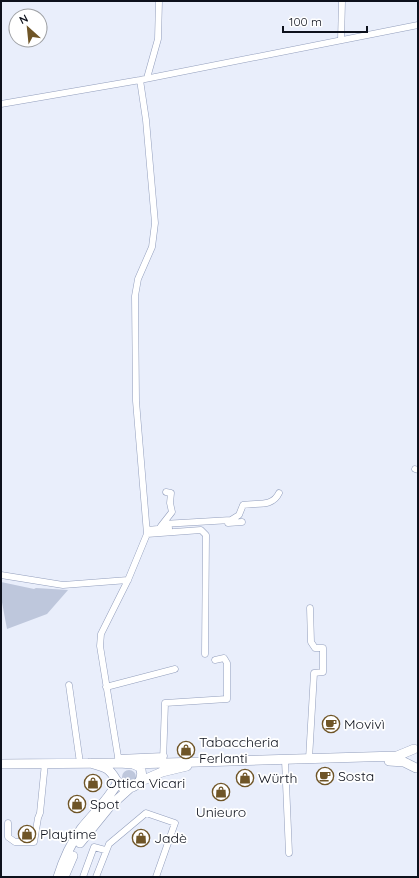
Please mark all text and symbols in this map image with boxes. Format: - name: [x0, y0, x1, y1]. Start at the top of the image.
- north arrow: [8, 8, 48, 48]
- scale bar: [283, 8, 367, 34]
- text: N: [17, 11, 30, 27]
- text: 100 m: [289, 14, 322, 29]
- cafe icon: Movivì: [321, 714, 341, 734]
- place label: Movivì: [344, 715, 385, 733]
- place label: Tabaccheria Ferlanti: [199, 733, 279, 767]
- shop icon: Tabaccheria Ferlanti: [176, 740, 196, 760]
- cafe icon: Sosta: [315, 766, 335, 786]
- place label: Sosta: [338, 767, 374, 785]
- shop icon: Würth: [235, 768, 255, 788]
- place label: Würth: [258, 769, 297, 787]
- shop icon: Ottica Vicari: [83, 773, 103, 793]
- place label: Ottica Vicari: [106, 774, 185, 792]
- shop icon: Unieuro: [211, 782, 231, 802]
- shop icon: Spot: [67, 794, 87, 814]
- place label: Spot: [90, 795, 120, 813]
- place label: Unieuro: [196, 803, 246, 821]
- shop icon: Playtime: [17, 824, 37, 844]
- place label: Playtime: [40, 825, 97, 843]
- shop icon: Jadè: [131, 828, 151, 848]
- place label: Jadè: [154, 829, 187, 847]

